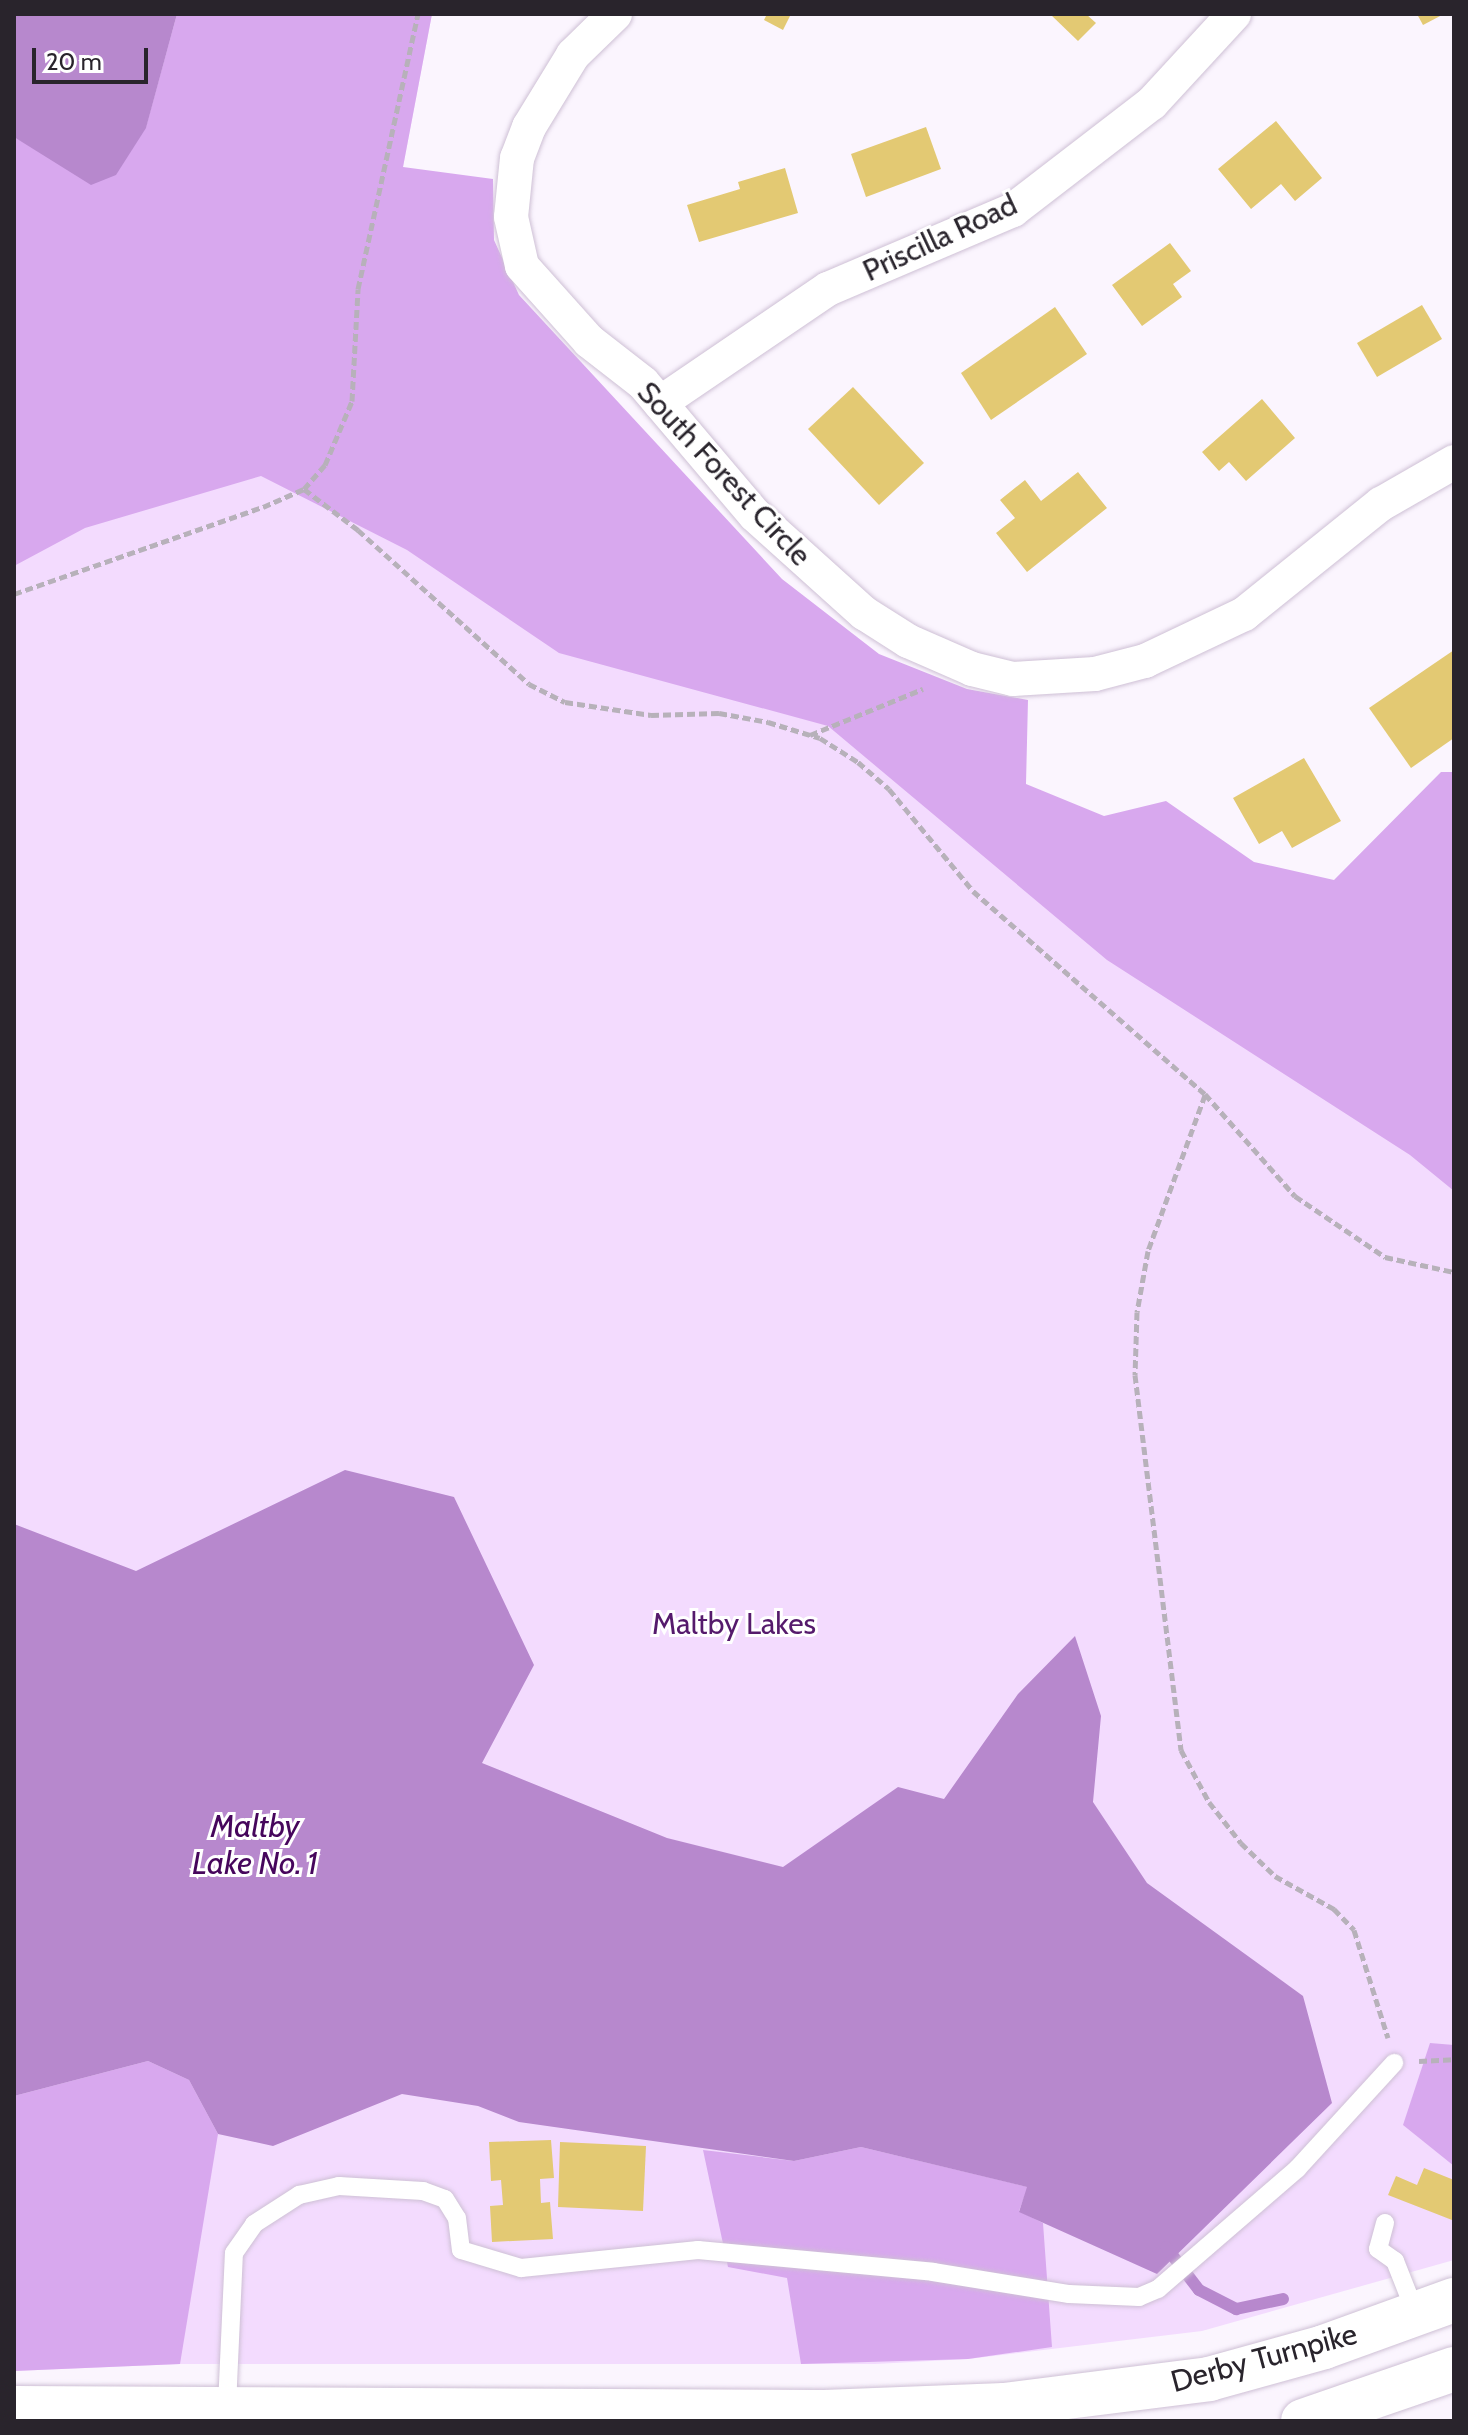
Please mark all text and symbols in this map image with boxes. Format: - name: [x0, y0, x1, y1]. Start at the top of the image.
- scale bar: [36, 32, 152, 82]
- text: 20 m: [46, 47, 102, 76]
- street label: Priscilla Road: [857, 187, 1023, 289]
- street label: South Forest Circle: [630, 375, 818, 573]
- park label: Maltby Lakes: [652, 1606, 816, 1642]
- water label: Maltby Lake No. 1: [192, 1808, 318, 1883]
- street label: Derby Turnpike: [1167, 2316, 1361, 2400]

